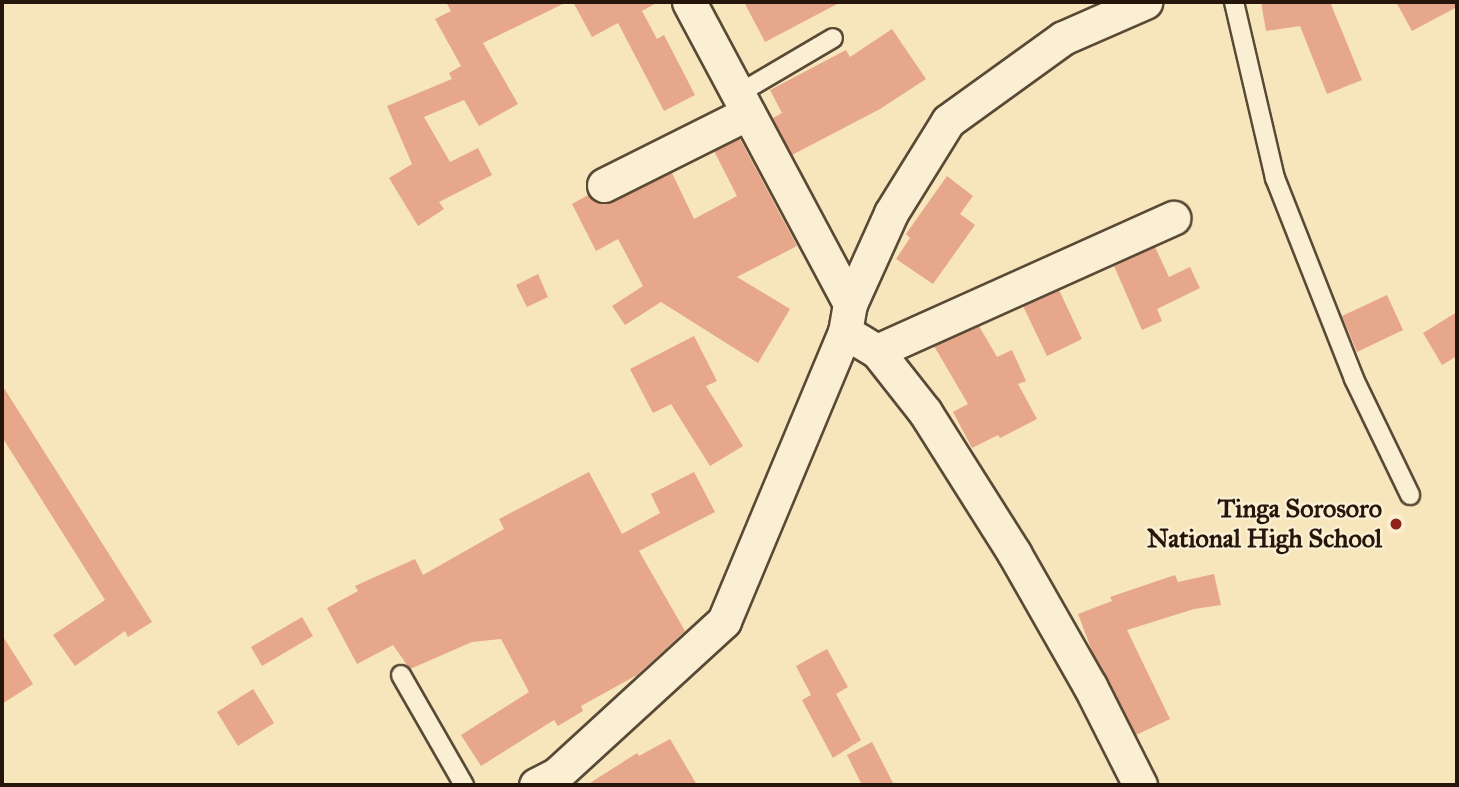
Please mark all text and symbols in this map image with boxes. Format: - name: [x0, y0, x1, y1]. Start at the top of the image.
- place label: Tinga Sorosoro National High School: [1147, 493, 1382, 554]
- marker: Tinga Sorosoro National High School: [1388, 516, 1404, 532]

